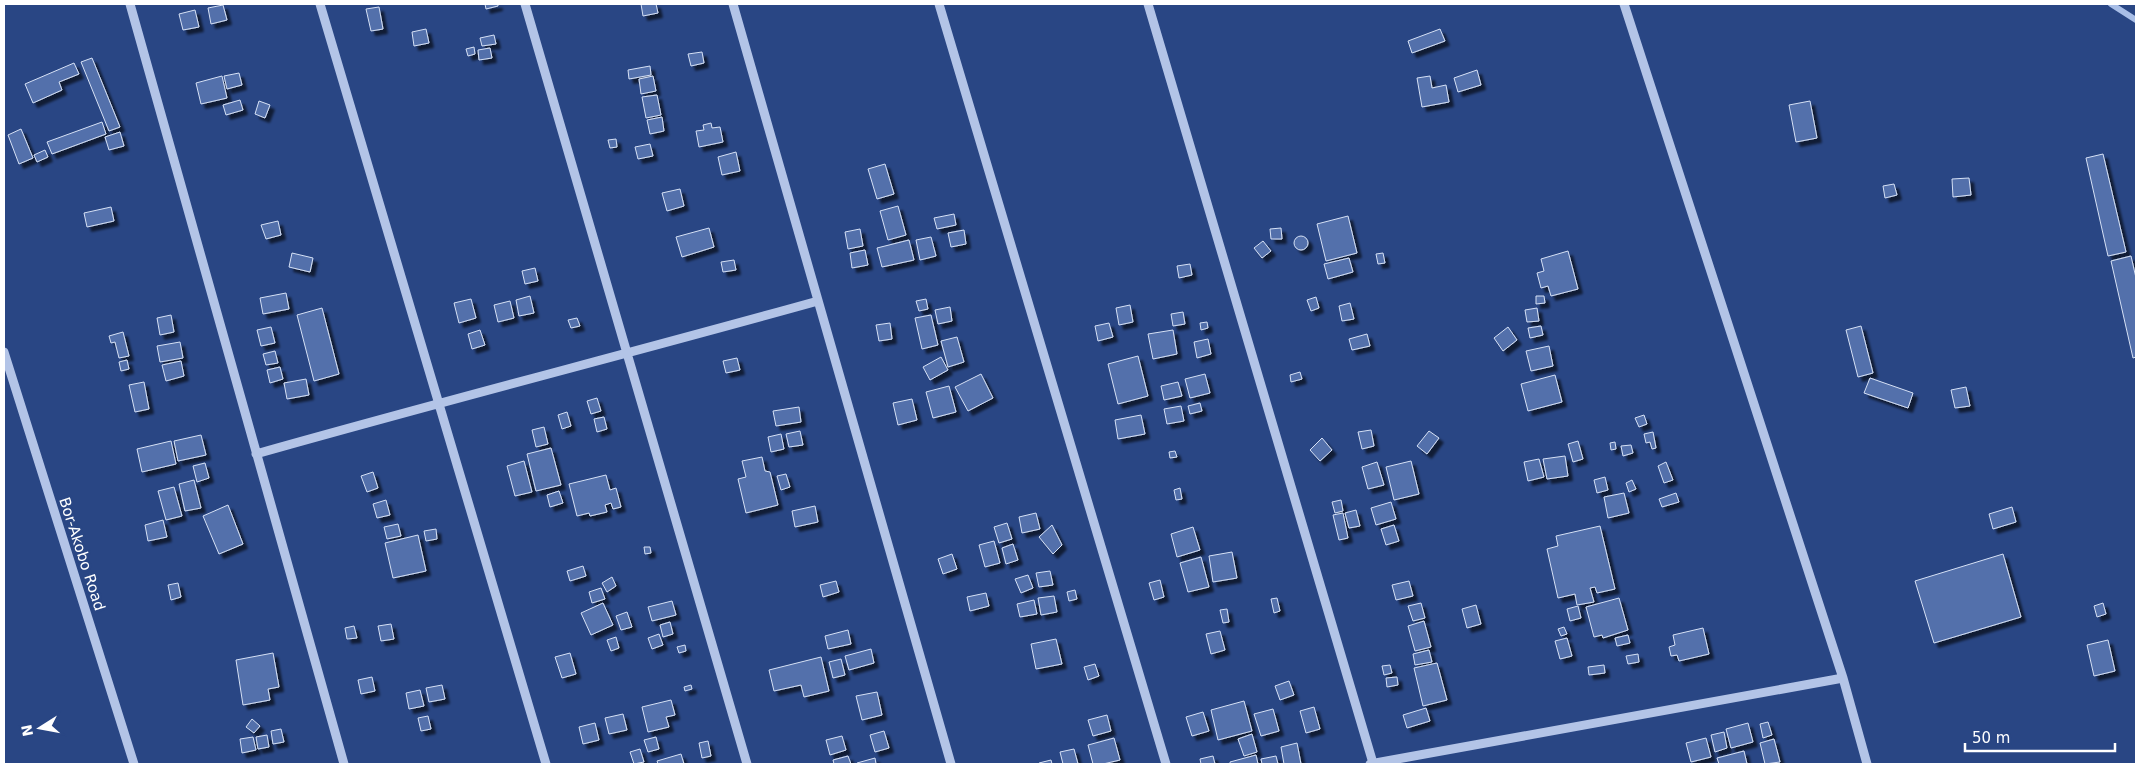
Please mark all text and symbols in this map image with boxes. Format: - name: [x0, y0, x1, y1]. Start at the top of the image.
- street label: Bor-Akobo Road: [55, 495, 109, 613]
- north arrow: [15, 703, 65, 753]
- scale bar: [1965, 720, 2115, 752]
- text: N: [18, 723, 36, 738]
- text: 50 m: [1972, 729, 2010, 747]

